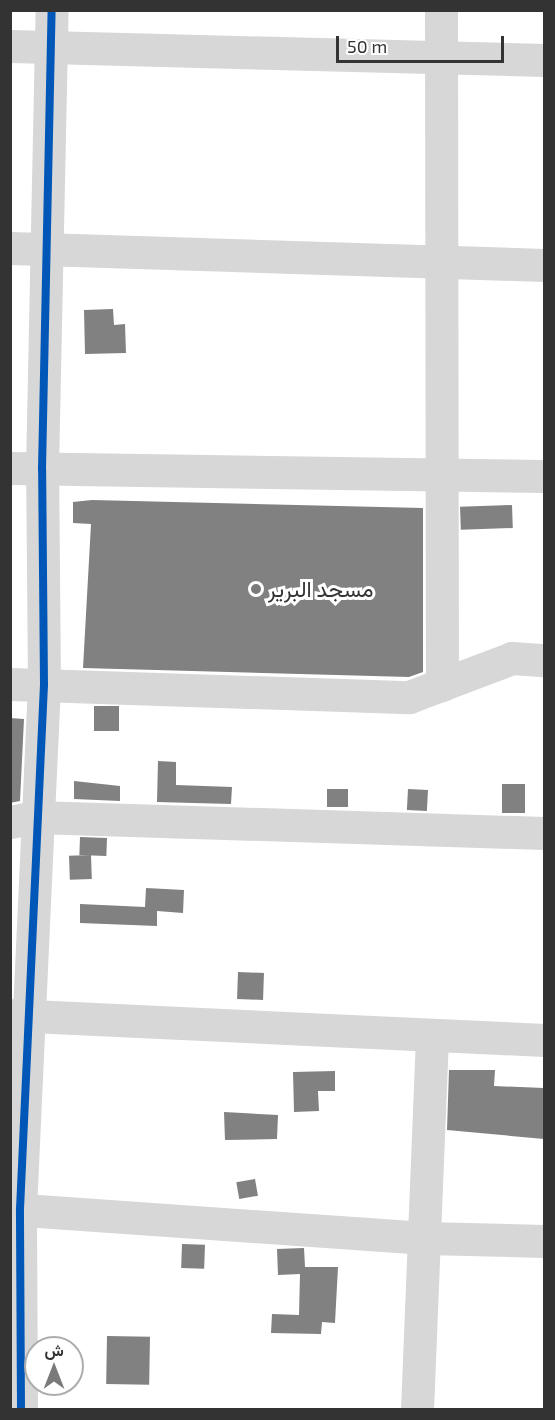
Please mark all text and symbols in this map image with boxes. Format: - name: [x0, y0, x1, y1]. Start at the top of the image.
- scale bar: [339, 24, 507, 62]
- text: 50 m: [347, 35, 387, 57]
- place label: مسجد البرير: [268, 576, 374, 602]
- marker: مسجد البرير: [249, 582, 263, 596]
- north arrow: [24, 1336, 84, 1396]
- text: ش: [44, 1340, 64, 1359]

